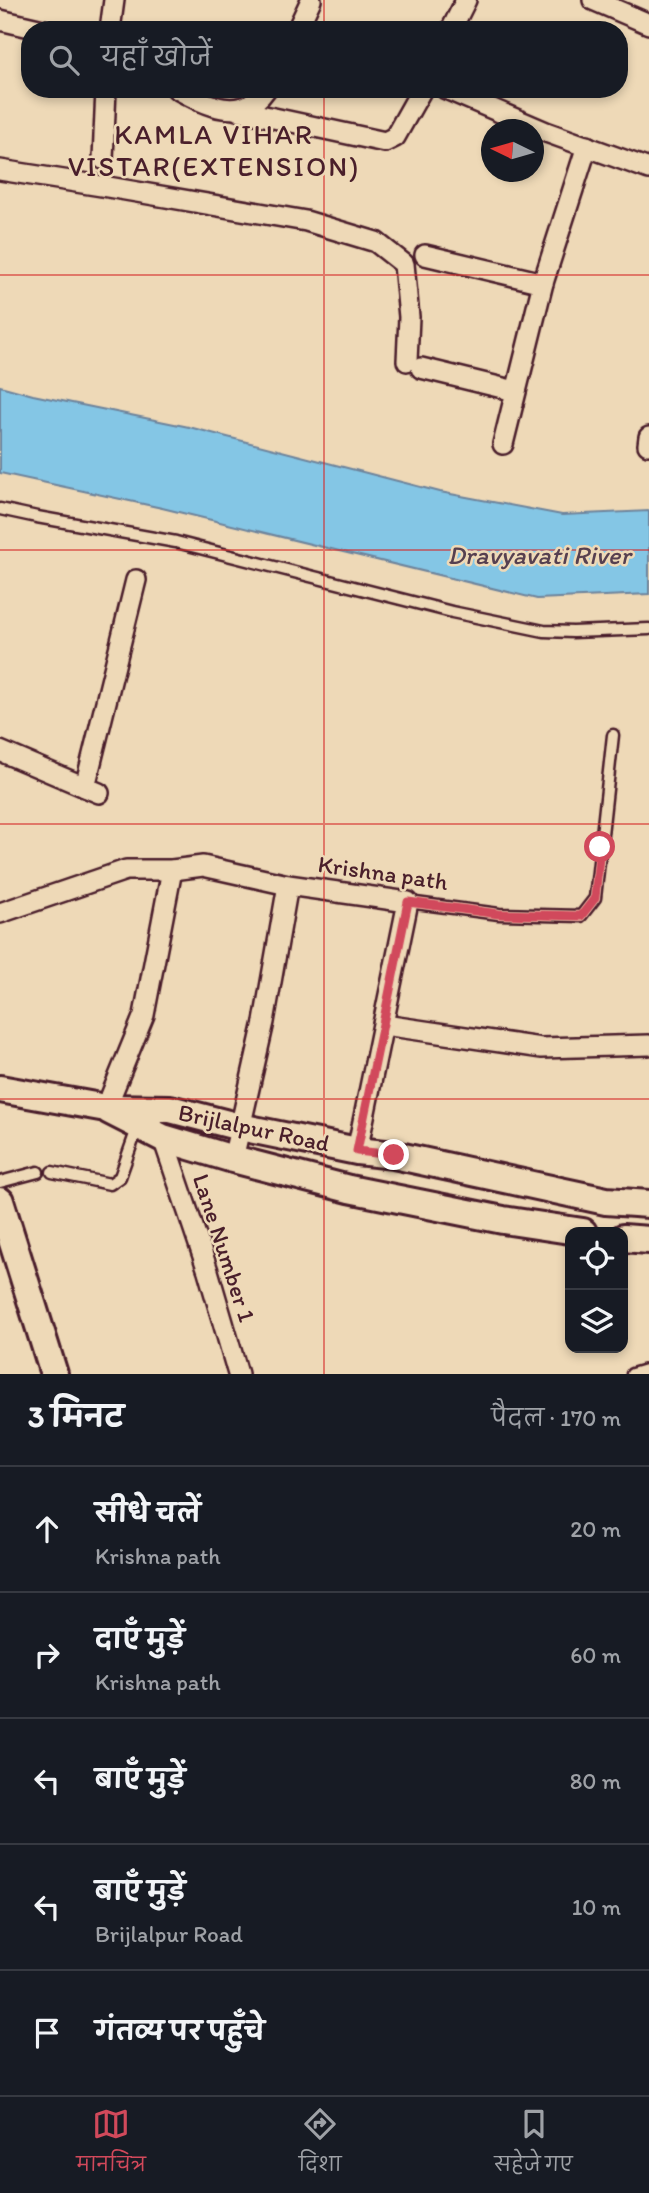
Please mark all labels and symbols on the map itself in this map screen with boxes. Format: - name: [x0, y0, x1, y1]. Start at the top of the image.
- district label: KAMLA VIHAR VISTAR(EXTENSION): [68, 117, 360, 183]
- north arrow: [481, 119, 544, 182]
- water label: Dravyavati River: [447, 539, 633, 571]
- route start: [584, 831, 615, 862]
- street label: Krishna path: [316, 849, 450, 896]
- street label: Brijlalpur Road: [176, 1097, 333, 1158]
- route end: [378, 1139, 409, 1170]
- street label: Lane Number 1: [187, 1170, 262, 1326]

